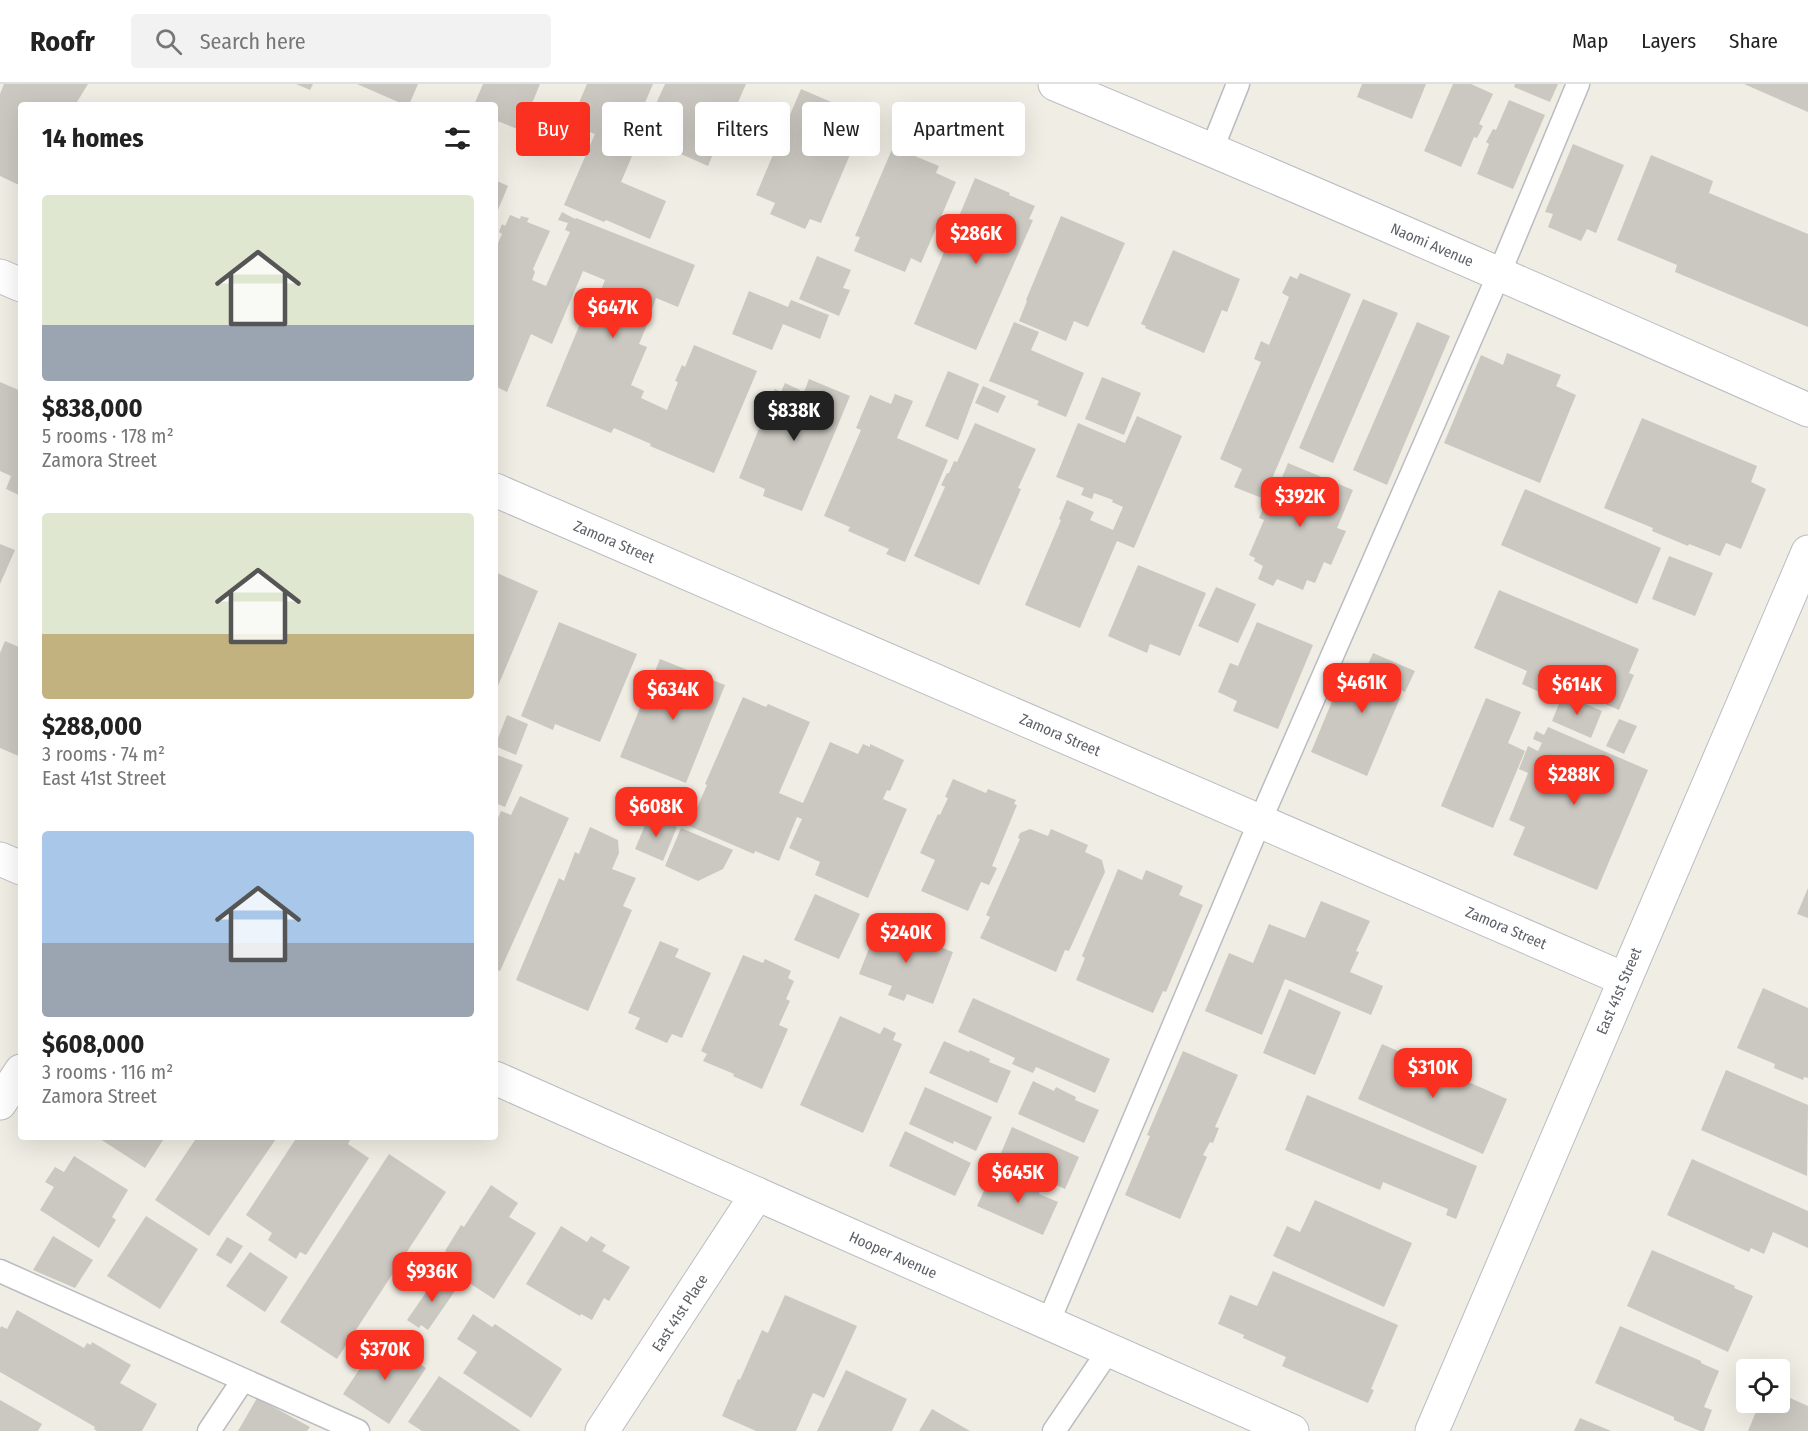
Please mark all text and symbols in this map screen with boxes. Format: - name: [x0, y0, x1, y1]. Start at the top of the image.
- search box: [131, 14, 551, 68]
- text: Roofr: [30, 25, 95, 58]
- icon: search: [152, 25, 185, 58]
- text: Search here: [200, 28, 306, 55]
- text: Map: [1572, 28, 1608, 54]
- text: Layers: [1641, 28, 1696, 54]
- text: Share: [1729, 28, 1778, 54]
- chip: Buy: [516, 102, 590, 156]
- chip: Rent: [602, 102, 683, 156]
- chip: Filters: [695, 102, 790, 156]
- chip: New: [802, 102, 880, 156]
- chip: Apartment: [892, 102, 1025, 156]
- icon: filters: [441, 122, 474, 155]
- text: 14 homes: [42, 123, 144, 154]
- pin: $286K: [934, 214, 1018, 265]
- street label: Naomi Avenue: [1388, 219, 1476, 271]
- text: $286K: [950, 221, 1002, 245]
- icon: home: [204, 234, 312, 342]
- pin: $647K: [571, 288, 655, 339]
- text: $647K: [588, 295, 638, 319]
- pin: $838K: [752, 391, 836, 442]
- text: $838,000: [42, 393, 143, 424]
- text: $838K: [768, 398, 820, 422]
- text: 5 rooms · 178 m²: [42, 424, 174, 448]
- text: Zamora Street: [42, 448, 157, 472]
- pin: $392K: [1258, 477, 1342, 528]
- text: $392K: [1275, 484, 1325, 508]
- street label: Zamora Street: [571, 517, 657, 567]
- icon: home: [204, 552, 312, 660]
- pin: $461K: [1320, 663, 1404, 714]
- pin: $614K: [1535, 665, 1619, 716]
- pin: $634K: [631, 670, 715, 721]
- text: $461K: [1337, 670, 1387, 694]
- text: $614K: [1552, 672, 1602, 696]
- text: $634K: [647, 677, 699, 701]
- street label: Zamora Street: [1017, 710, 1103, 760]
- text: $288,000: [42, 711, 142, 742]
- text: 3 rooms · 74 m²: [42, 742, 165, 766]
- pin: $288K: [1532, 755, 1616, 806]
- text: $288K: [1548, 762, 1600, 786]
- text: East 41st Street: [42, 766, 166, 790]
- pin: $608K: [614, 787, 698, 838]
- text: $608K: [629, 794, 683, 818]
- icon: home: [204, 870, 312, 978]
- street label: Zamora Street: [1463, 903, 1549, 953]
- pin: $240K: [864, 913, 948, 964]
- text: $240K: [880, 920, 932, 944]
- street label: East 41st Street: [1593, 945, 1645, 1037]
- text: $608,000: [42, 1029, 145, 1060]
- pin: $310K: [1391, 1048, 1475, 1099]
- text: $310K: [1408, 1055, 1458, 1079]
- text: 3 rooms · 116 m²: [42, 1060, 173, 1084]
- text: Zamora Street: [42, 1084, 157, 1108]
- pin: $645K: [976, 1153, 1060, 1204]
- text: $645K: [992, 1160, 1044, 1184]
- street label: Hooper Avenue: [846, 1228, 940, 1282]
- pin: $936K: [390, 1252, 474, 1303]
- text: $936K: [406, 1259, 458, 1283]
- street label: East 41st Place: [648, 1271, 712, 1355]
- pin: $370K: [343, 1330, 427, 1381]
- text: $370K: [360, 1337, 410, 1361]
- map controls: [1736, 1359, 1790, 1413]
- button: locate: [1736, 1359, 1790, 1413]

